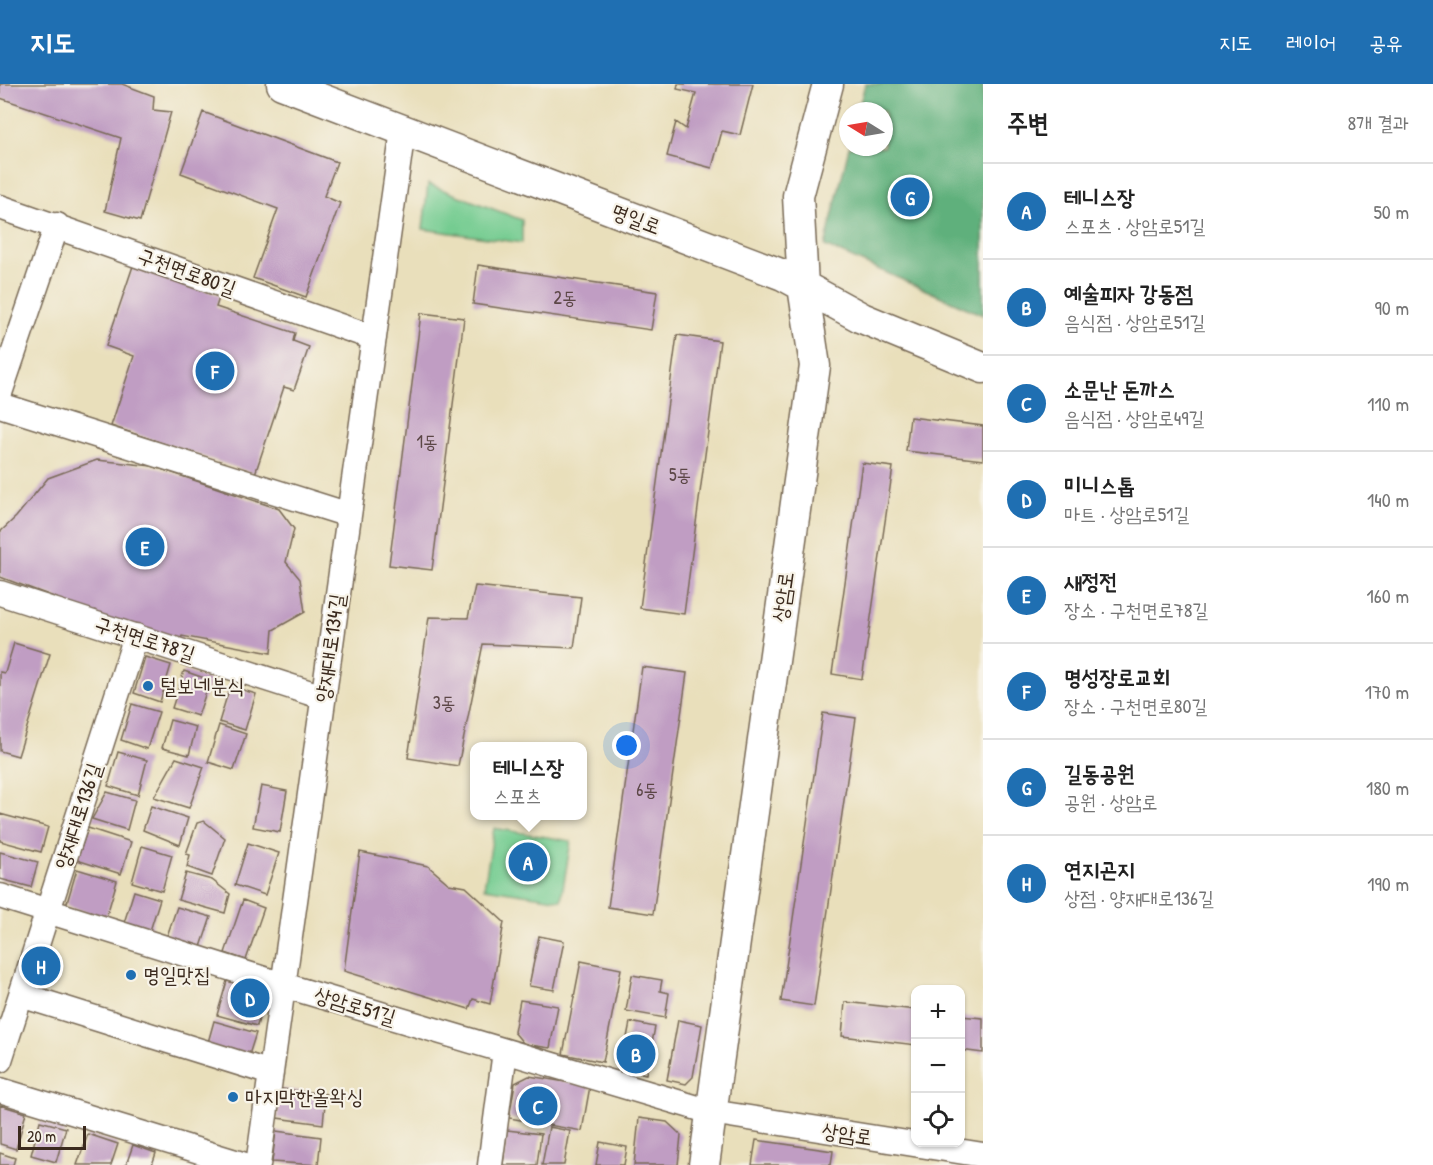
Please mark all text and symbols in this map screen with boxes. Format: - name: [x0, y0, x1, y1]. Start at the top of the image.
- text: 지도: [30, 23, 75, 61]
- text: 지도: [1219, 28, 1253, 57]
- text: 레이어: [1286, 28, 1336, 57]
- text: 공유: [1369, 28, 1403, 57]
- north arrow: [839, 102, 893, 156]
- text: 주변: [1007, 105, 1049, 140]
- text: 8개 결과: [1347, 109, 1409, 136]
- pin: G: [890, 174, 930, 220]
- text: 테니스장: [1064, 182, 1135, 212]
- street label: 명일로: [607, 196, 665, 241]
- text: A: [1022, 198, 1031, 225]
- text: 50 m: [1373, 198, 1409, 225]
- text: 스포츠 · 상암로51길: [1064, 212, 1206, 239]
- street label: 구천면로80길: [134, 240, 241, 303]
- text: 예술피자 강동점: [1064, 278, 1193, 308]
- house number: 2동: [554, 285, 576, 310]
- text: B: [1021, 294, 1032, 321]
- text: 90 m: [1375, 294, 1409, 321]
- text: 음식점 · 상암로51길: [1064, 308, 1206, 335]
- pin: F: [196, 348, 234, 394]
- text: 소문난 돈까스: [1064, 374, 1175, 404]
- text: C: [1021, 390, 1032, 417]
- text: 110 m: [1367, 390, 1409, 417]
- text: 음식점 · 상암로49길: [1064, 404, 1205, 431]
- house number: 1동: [416, 429, 438, 454]
- house number: 5동: [669, 462, 691, 487]
- text: 미니스톱: [1064, 470, 1135, 500]
- text: D: [1022, 486, 1031, 513]
- text: 140 m: [1367, 486, 1409, 513]
- text: 마트 · 상암로51길: [1064, 500, 1189, 527]
- pin: E: [126, 524, 164, 570]
- text: 새정전: [1064, 566, 1117, 596]
- street label: 상암로: [765, 570, 800, 624]
- text: E: [1022, 582, 1031, 609]
- text: 160 m: [1367, 582, 1409, 609]
- street label: 양재대로134길: [308, 592, 351, 704]
- text: 장소 · 구천면로78길: [1064, 596, 1208, 623]
- street label: 구천면로78길: [91, 609, 199, 668]
- text: 명성장로교회: [1064, 662, 1170, 692]
- place label: 털보네분식: [160, 671, 245, 700]
- text: F: [1023, 678, 1030, 705]
- text: 170 m: [1365, 678, 1409, 705]
- marker: 털보네분식: [141, 679, 155, 693]
- house number: 3동: [433, 690, 455, 715]
- text: 장소 · 구천면로80길: [1064, 692, 1207, 719]
- your location: [612, 731, 641, 760]
- popup: [470, 742, 587, 820]
- text: 테니스장: [493, 752, 564, 782]
- text: 길동공원: [1064, 758, 1135, 788]
- street label: 양재대로136길: [47, 759, 108, 873]
- text: G: [1022, 774, 1031, 801]
- text: 180 m: [1366, 774, 1409, 801]
- house number: 6동: [636, 777, 658, 802]
- text: 스포츠: [493, 782, 541, 809]
- text: 공원 · 상암로: [1064, 788, 1158, 815]
- pin: A: [508, 840, 548, 884]
- text: 연지곤지: [1064, 854, 1135, 884]
- text: H: [1022, 870, 1031, 897]
- text: 190 m: [1367, 870, 1409, 897]
- text: 상점 · 양재대로136길: [1064, 884, 1214, 911]
- pin: H: [22, 944, 60, 988]
- place label: 명일맛집: [143, 960, 211, 989]
- marker: 명일맛집: [124, 968, 138, 982]
- pin: D: [230, 976, 270, 1020]
- street label: 상암로51길: [311, 979, 400, 1032]
- map controls: [911, 985, 965, 1147]
- button: +: [911, 985, 965, 1039]
- pin: B: [616, 1032, 656, 1076]
- button: −: [911, 1039, 965, 1093]
- place label: 마지막한올왁싱: [245, 1082, 363, 1111]
- pin: C: [518, 1084, 558, 1128]
- marker: 마지막한올왁싱: [226, 1090, 240, 1104]
- button: locate: [911, 1093, 965, 1147]
- street label: 상암로: [820, 1115, 874, 1152]
- scale bar: [18, 1123, 86, 1150]
- text: 20 m: [27, 1125, 56, 1147]

